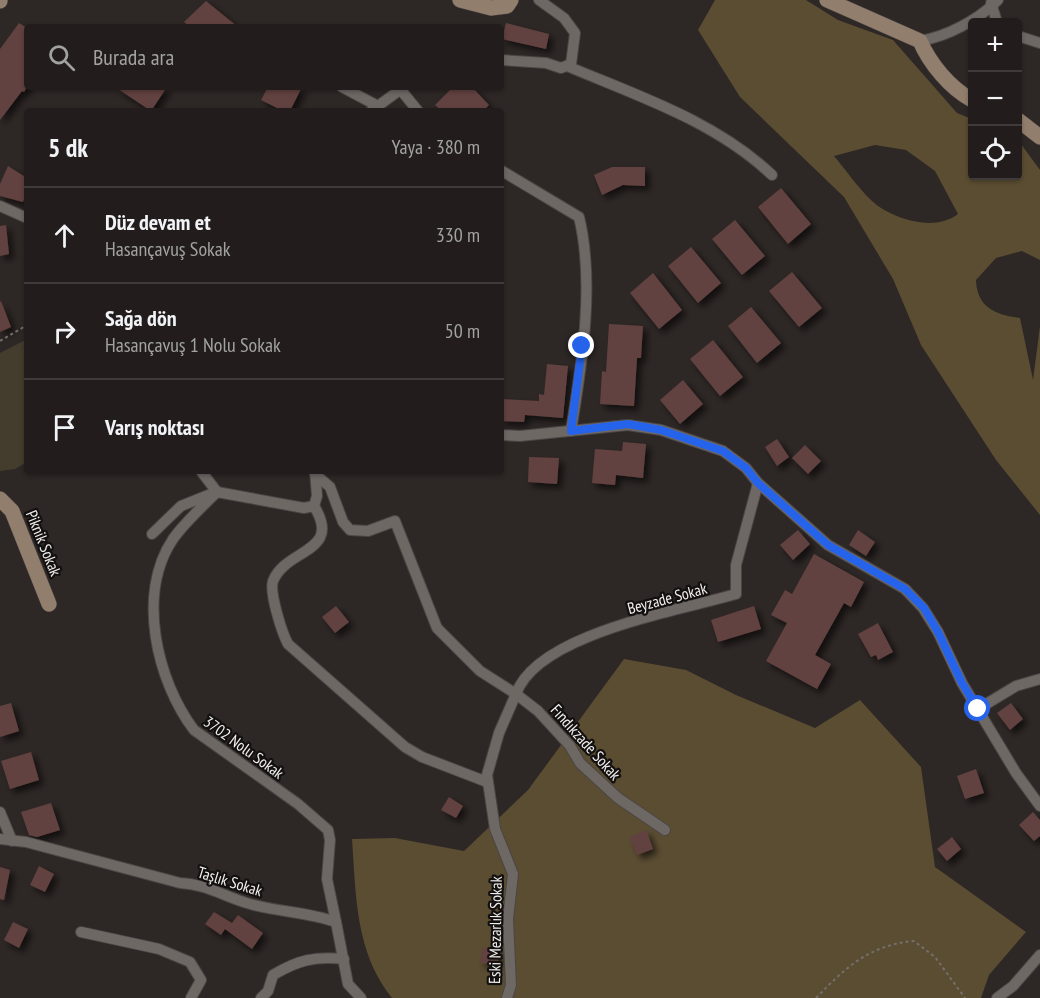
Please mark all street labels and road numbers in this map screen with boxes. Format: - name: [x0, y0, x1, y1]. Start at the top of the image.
- street label: Piknik Sokak: [22, 507, 67, 580]
- street label: Beyzade Sokak: [625, 578, 710, 618]
- street label: Fındıkzade Sokak: [547, 700, 626, 785]
- street label: 3702 Nolu Sokak: [200, 711, 289, 783]
- street label: Taşlık Sokak: [195, 862, 266, 901]
- street label: Eski Mezarlık Sokak: [484, 875, 506, 984]

